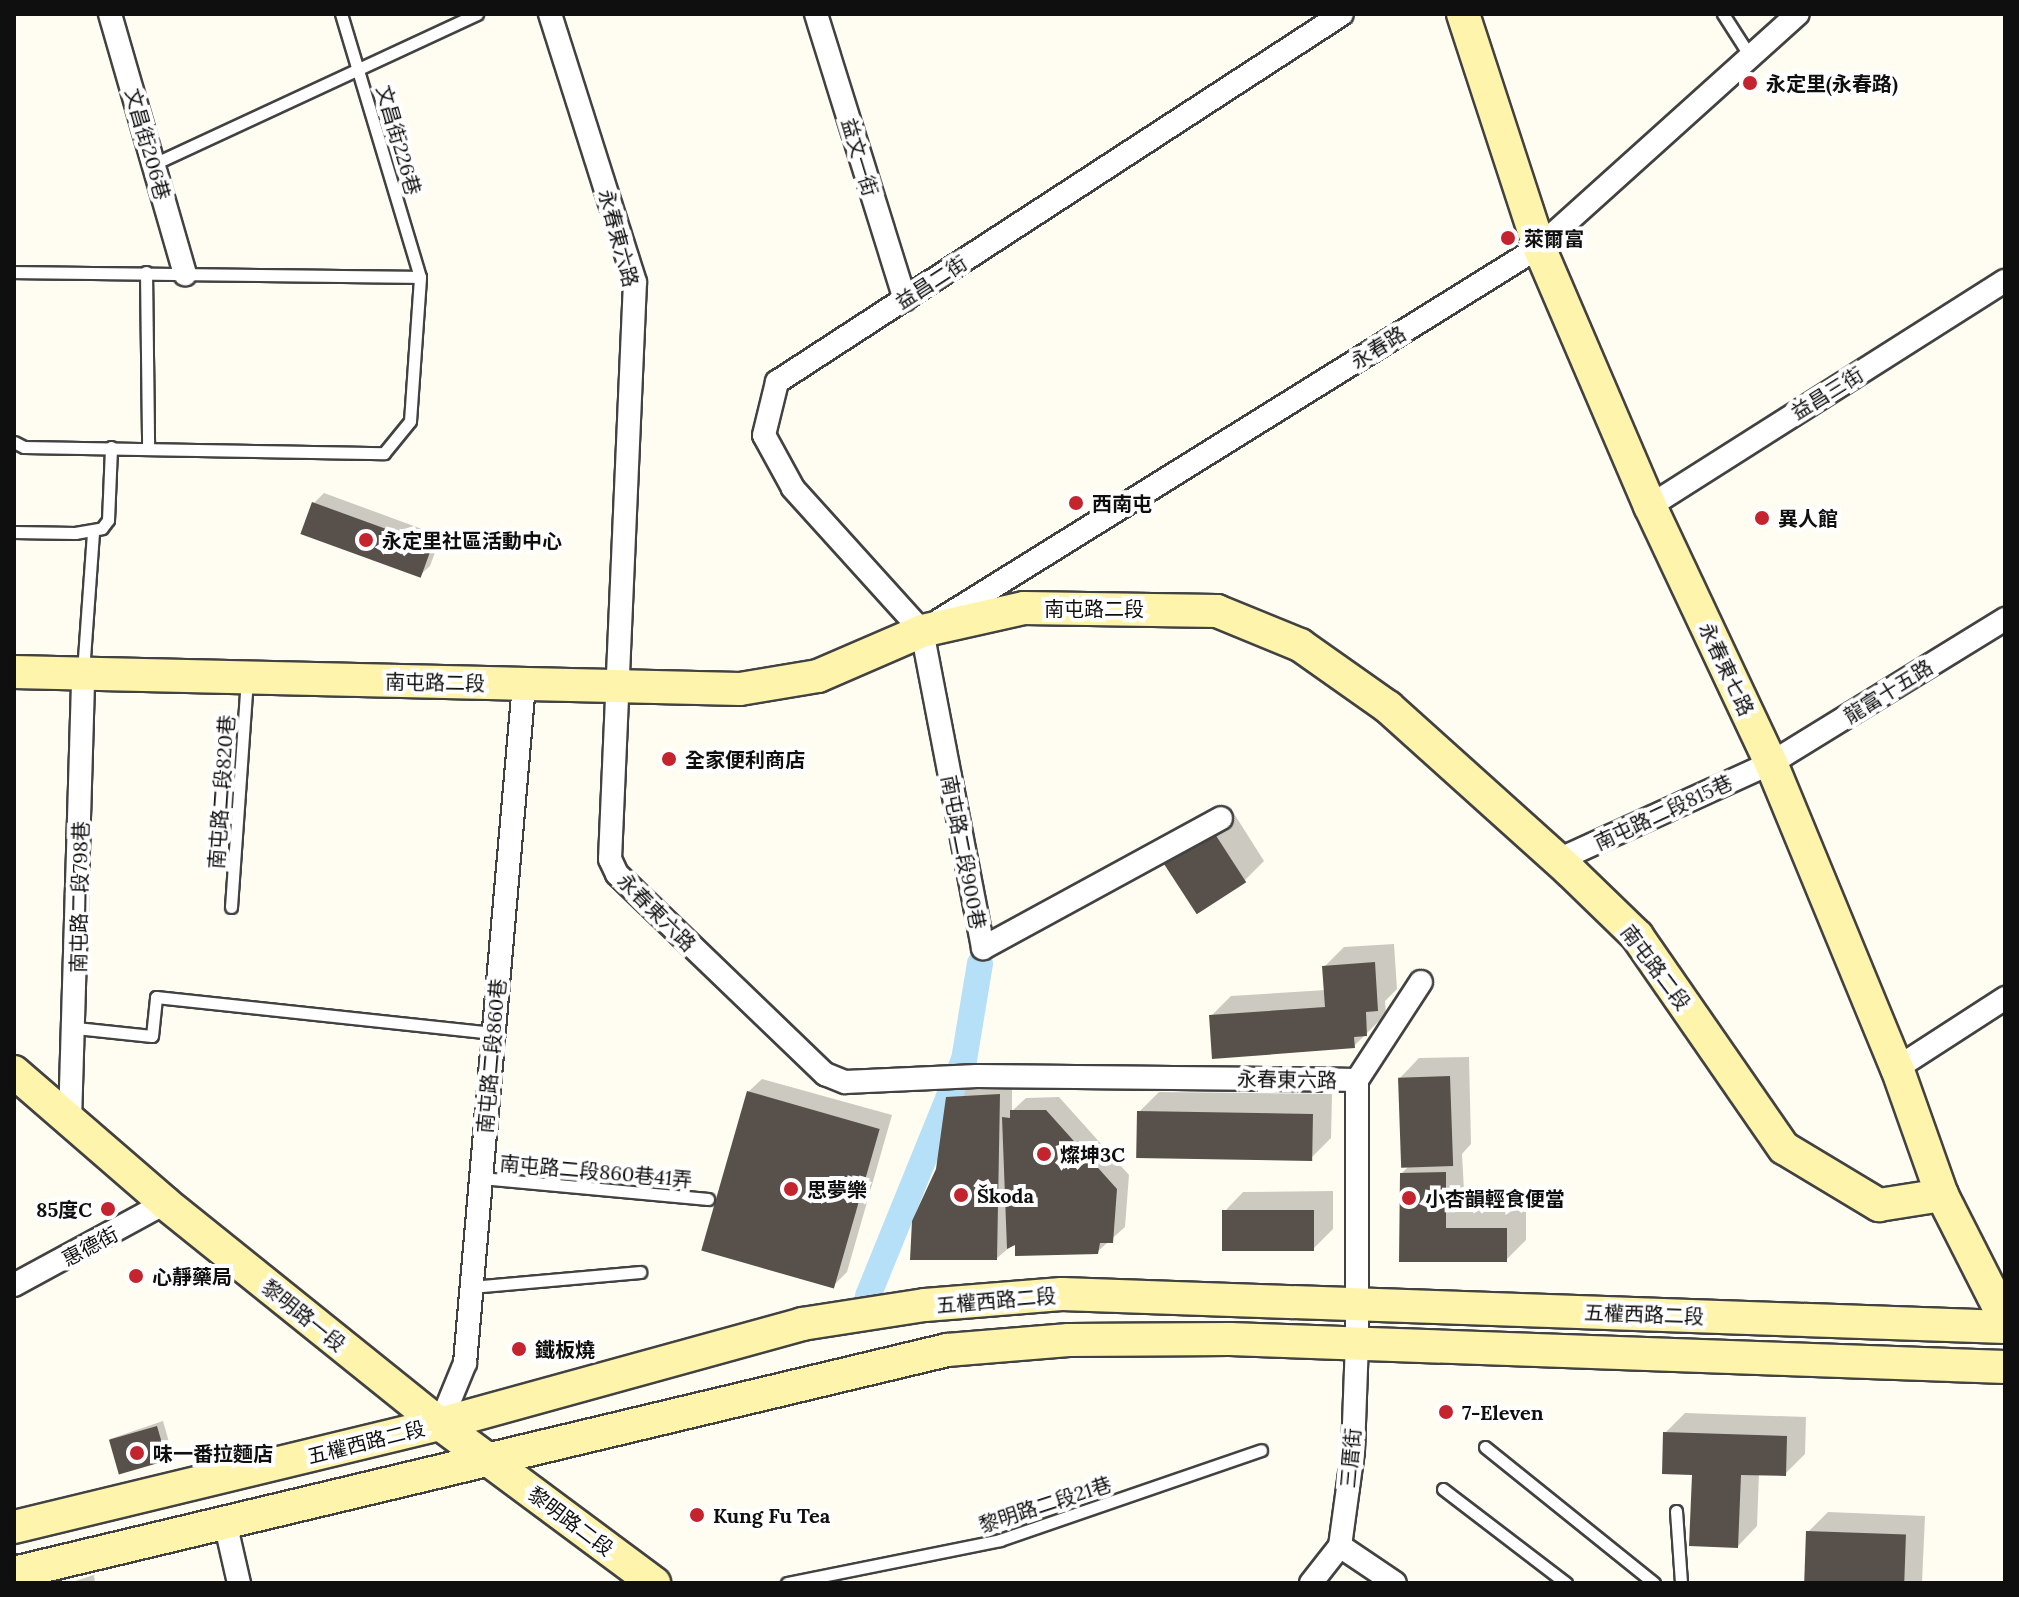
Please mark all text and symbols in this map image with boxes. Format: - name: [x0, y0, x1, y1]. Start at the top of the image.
- place label: 永定里(永春路): [1766, 71, 1898, 95]
- marker: 永定里(永春路): [1741, 74, 1759, 92]
- street label: 文昌街226巷: [372, 82, 426, 198]
- street label: 文昌街206巷: [121, 86, 175, 202]
- street label: 益文一街: [837, 115, 883, 199]
- street label: 永春東六路: [594, 187, 644, 289]
- place label: 萊爾富: [1524, 226, 1584, 250]
- marker: 萊爾富: [1499, 229, 1517, 247]
- street label: 益昌二街: [891, 250, 971, 314]
- street label: 永春路: [1346, 321, 1410, 373]
- street label: 益昌三街: [1787, 362, 1867, 424]
- place label: 西南屯: [1092, 491, 1152, 515]
- marker: 西南屯: [1067, 494, 1085, 512]
- place label: 異人館: [1778, 506, 1838, 530]
- marker: 異人館: [1753, 509, 1771, 527]
- place label: 永定里社區活動中心: [382, 528, 562, 552]
- marker: 永定里社區活動中心: [357, 531, 375, 549]
- street label: 南屯路二段: [1044, 596, 1144, 620]
- street label: 永春東七路: [1695, 619, 1759, 719]
- street label: 龍富十五路: [1839, 654, 1937, 728]
- street label: 南屯路二段: [385, 669, 485, 695]
- street label: 南屯路二段820巷: [204, 714, 238, 870]
- place label: 全家便利商店: [685, 747, 805, 771]
- marker: 全家便利商店: [660, 750, 678, 768]
- street label: 南屯路二段815巷: [1590, 770, 1736, 854]
- street label: 南屯路二段900巷: [937, 773, 991, 931]
- street label: 南屯路二段798巷: [66, 821, 92, 973]
- street label: 永春東六路: [613, 868, 701, 956]
- street label: 南屯路二段: [1616, 920, 1696, 1014]
- street label: 南屯路二段860巷: [472, 978, 510, 1134]
- street label: 永春東六路: [1237, 1066, 1337, 1092]
- place label: 燦坤3C: [1060, 1142, 1125, 1166]
- marker: 燦坤3C: [1035, 1145, 1053, 1163]
- street label: 南屯路二段860巷41弄: [499, 1151, 693, 1191]
- place label: 思夢樂: [807, 1177, 867, 1201]
- marker: 思夢樂: [782, 1180, 800, 1198]
- place label: Škoda: [977, 1183, 1034, 1207]
- marker: Škoda: [952, 1186, 970, 1204]
- place label: 小杏韻輕食便當: [1425, 1186, 1565, 1210]
- marker: 小杏韻輕食便當: [1400, 1189, 1418, 1207]
- place label: 85度C: [36, 1197, 92, 1221]
- marker: 85度C: [99, 1200, 117, 1218]
- street label: 惠德街: [58, 1221, 122, 1271]
- place label: 心靜藥局: [152, 1264, 232, 1288]
- marker: 心靜藥局: [127, 1267, 145, 1285]
- street label: 黎明路一段: [258, 1274, 350, 1356]
- street label: 五權西路二段: [935, 1283, 1057, 1317]
- street label: 五權西路二段: [1584, 1300, 1704, 1328]
- place label: 鐵板燒: [535, 1337, 595, 1361]
- marker: 鐵板燒: [510, 1340, 528, 1358]
- place label: 7-Eleven: [1462, 1400, 1543, 1424]
- marker: 7-Eleven: [1437, 1403, 1455, 1421]
- street label: 五權西路二段: [305, 1416, 427, 1468]
- street label: 三厝街: [1335, 1427, 1365, 1489]
- place label: 味一番拉麵店: [153, 1441, 273, 1465]
- marker: 味一番拉麵店: [128, 1444, 146, 1462]
- street label: 黎明路二段21巷: [976, 1471, 1114, 1537]
- street label: 黎明路二段: [524, 1481, 618, 1561]
- place label: Kung Fu Tea: [713, 1503, 830, 1527]
- marker: Kung Fu Tea: [688, 1506, 706, 1524]

